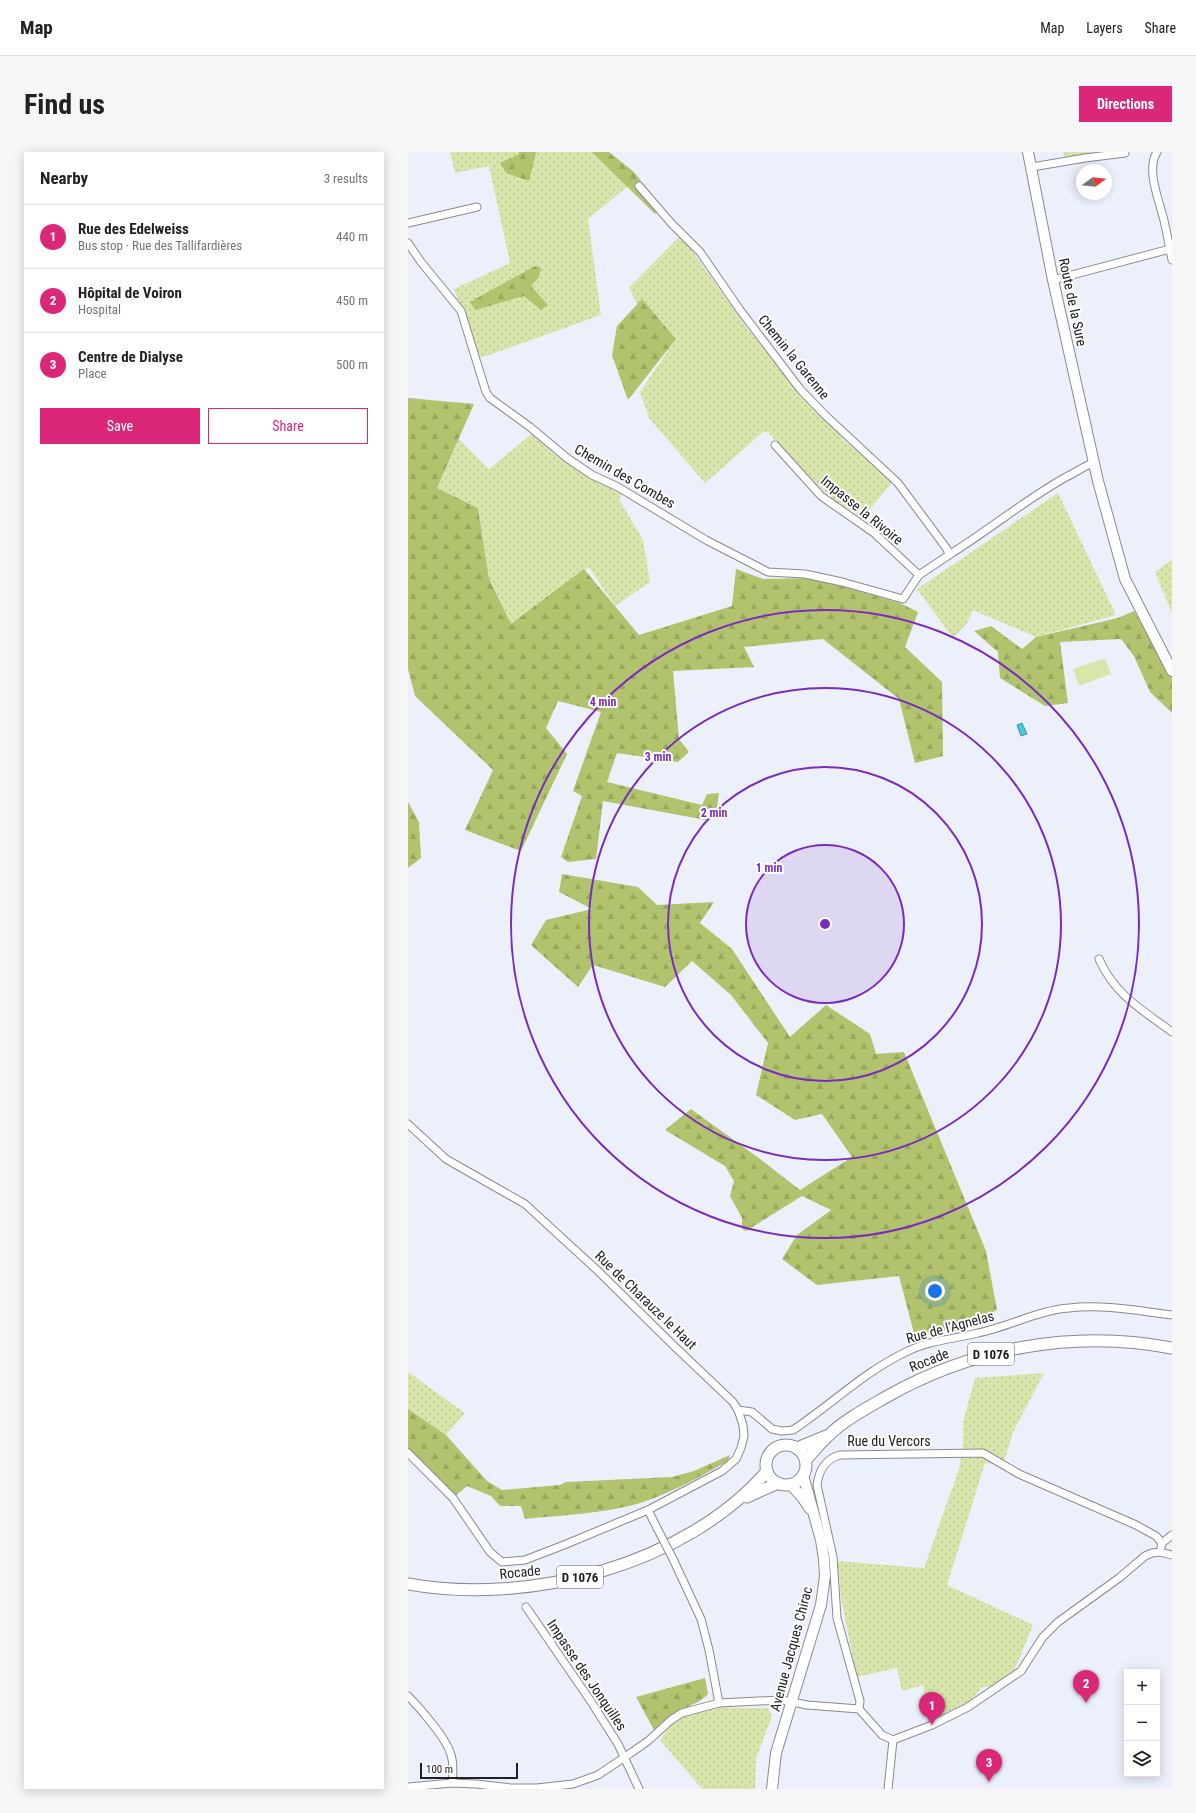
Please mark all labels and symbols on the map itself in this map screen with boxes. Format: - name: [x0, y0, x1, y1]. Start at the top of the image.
- north arrow: [1076, 164, 1112, 200]
- street label: Route de la Sure: [1056, 256, 1090, 348]
- street label: Chemin la Garenne: [755, 312, 833, 403]
- street label: Chemin des Combes: [572, 441, 678, 511]
- street label: Impasse la Rivoire: [818, 472, 907, 548]
- text: 4 min: [590, 695, 616, 709]
- text: 3 min: [645, 750, 671, 764]
- text: 2 min: [701, 806, 727, 820]
- text: 1 min: [756, 861, 782, 875]
- centre of rings: [818, 917, 832, 931]
- street label: Rue de Charauze le Haut: [592, 1247, 700, 1353]
- your location: [925, 1281, 945, 1301]
- street label: Rue de l'Agnelas: [904, 1308, 996, 1346]
- road number: D 1076: [968, 1343, 1014, 1365]
- street label: Rocade: [907, 1345, 951, 1375]
- street label: Rue du Vercors: [847, 1433, 931, 1449]
- street label: Rocade: [499, 1562, 542, 1582]
- road number: D 1076: [557, 1566, 603, 1588]
- street label: Avenue Jacques Chirac: [767, 1585, 815, 1713]
- street label: Impasse des Jonquilles: [544, 1617, 630, 1733]
- pin: 2: [1073, 1670, 1099, 1703]
- pin: 1: [919, 1692, 945, 1725]
- pin: 3: [976, 1749, 1002, 1782]
- scale bar: [420, 1761, 518, 1780]

